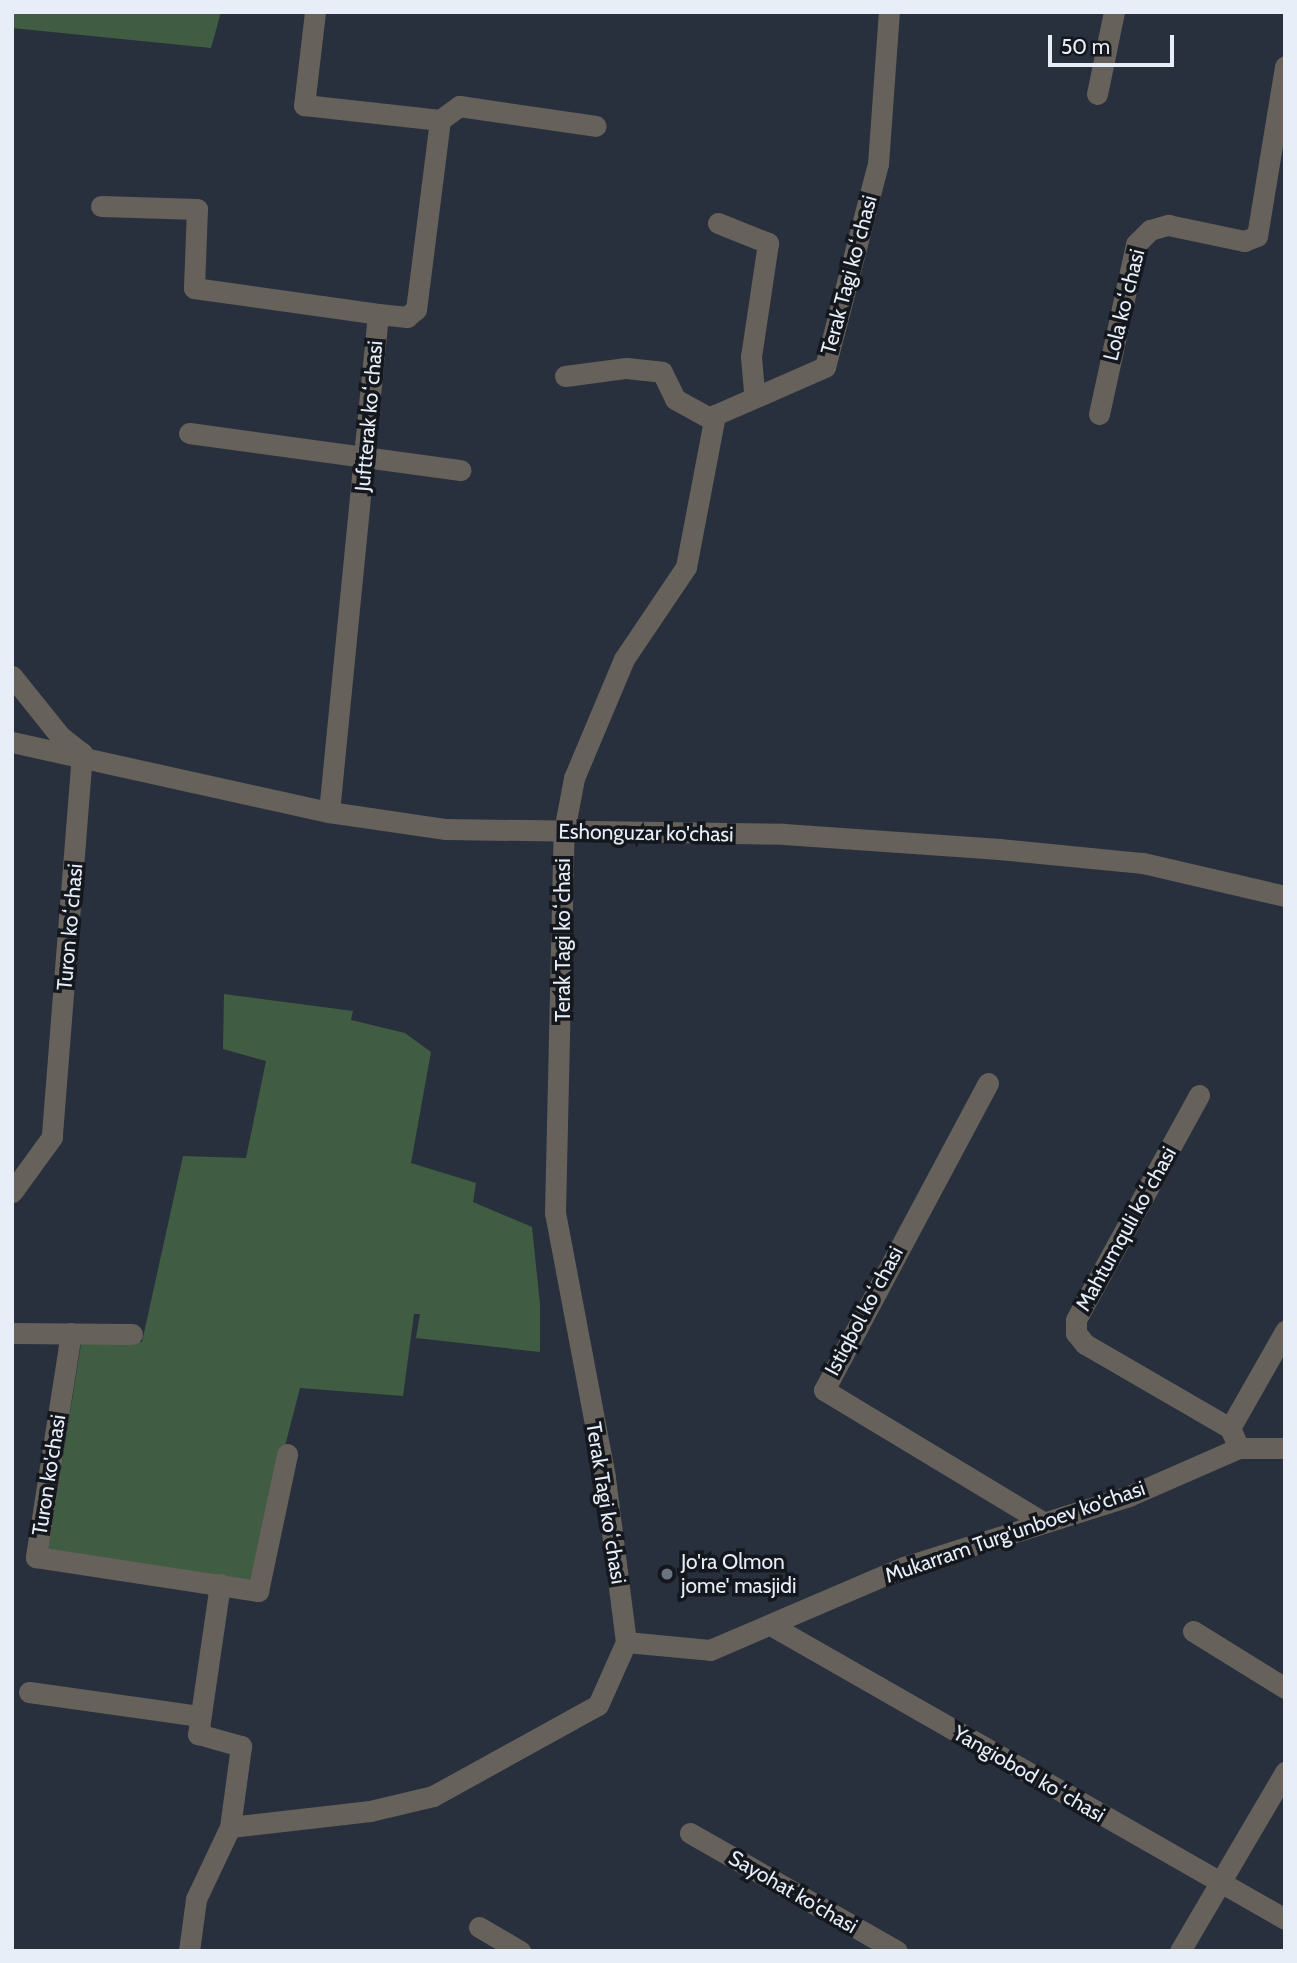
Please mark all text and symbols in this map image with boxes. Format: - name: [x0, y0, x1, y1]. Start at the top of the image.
- scale bar: [1052, 21, 1178, 65]
- text: 50 m: [1061, 34, 1110, 59]
- street label: Terak Tagi koʻchasi: [816, 193, 882, 357]
- street label: Lola koʻchasi: [1098, 247, 1150, 363]
- street label: Juftterak koʻchasi: [350, 340, 388, 492]
- street label: Eshonguzar ko'chasi: [558, 819, 734, 847]
- street label: Terak Tagi koʻchasi: [550, 858, 576, 1022]
- street label: Turon koʻchasi: [52, 863, 88, 991]
- street label: Mahtumquli koʻchasi: [1070, 1142, 1182, 1316]
- street label: Istiqbol koʻchasi: [819, 1242, 909, 1380]
- street label: Turon ko'chasi: [27, 1413, 71, 1537]
- street label: Terak Tagi koʻchasi: [581, 1420, 631, 1586]
- street label: Mukarram Turg'unboev ko'chasi: [882, 1476, 1148, 1588]
- place label: Jo'ra Olmon jome' masjidi: [681, 1549, 796, 1599]
- marker: Jo'ra Olmon jome' masjidi: [659, 1566, 675, 1582]
- street label: Yangiobod koʻchasi: [949, 1720, 1109, 1828]
- street label: Sayohat ko'chasi: [724, 1845, 862, 1939]

